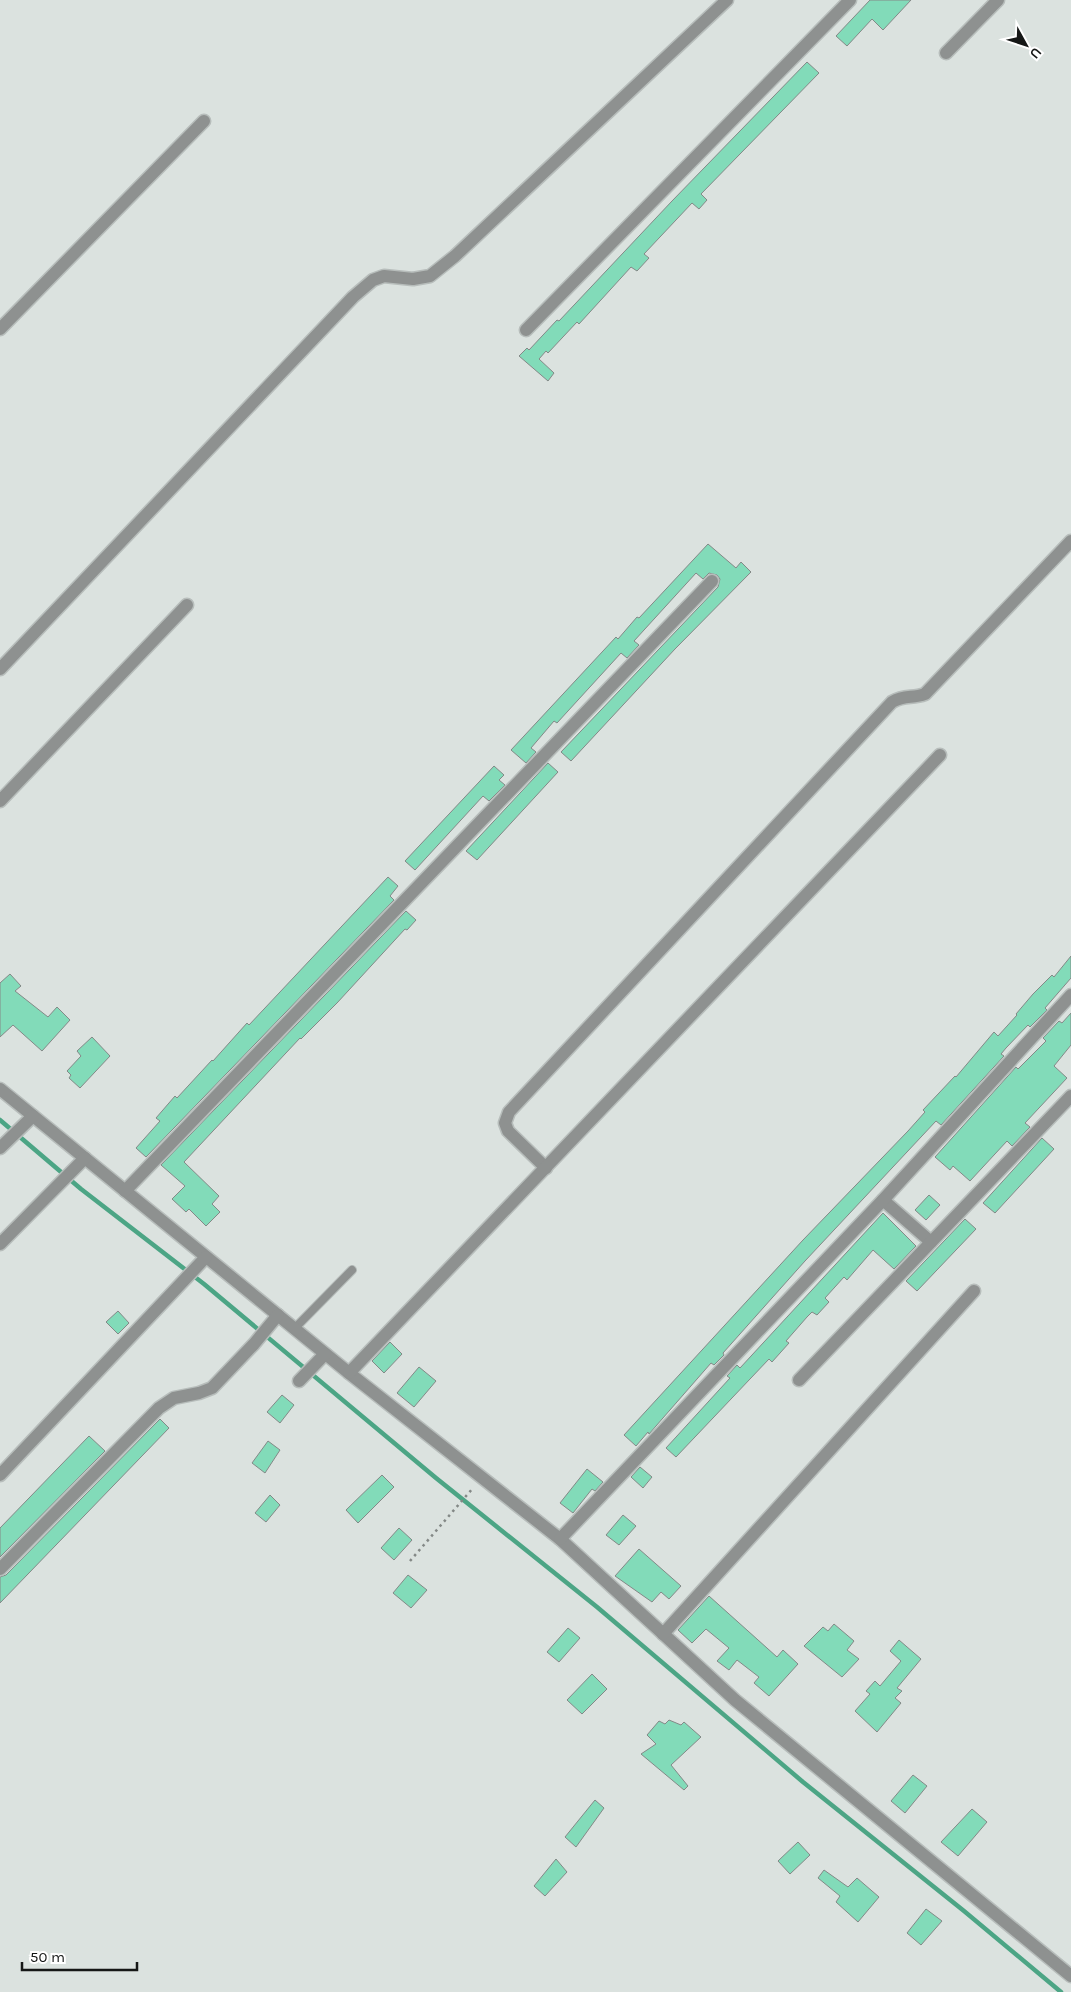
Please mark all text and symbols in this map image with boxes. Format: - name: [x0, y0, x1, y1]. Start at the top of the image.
- north arrow: [1001, 20, 1051, 70]
- text: U: [1026, 44, 1045, 62]
- scale bar: [22, 1940, 138, 1972]
- text: 50 m: [30, 1948, 65, 1966]

